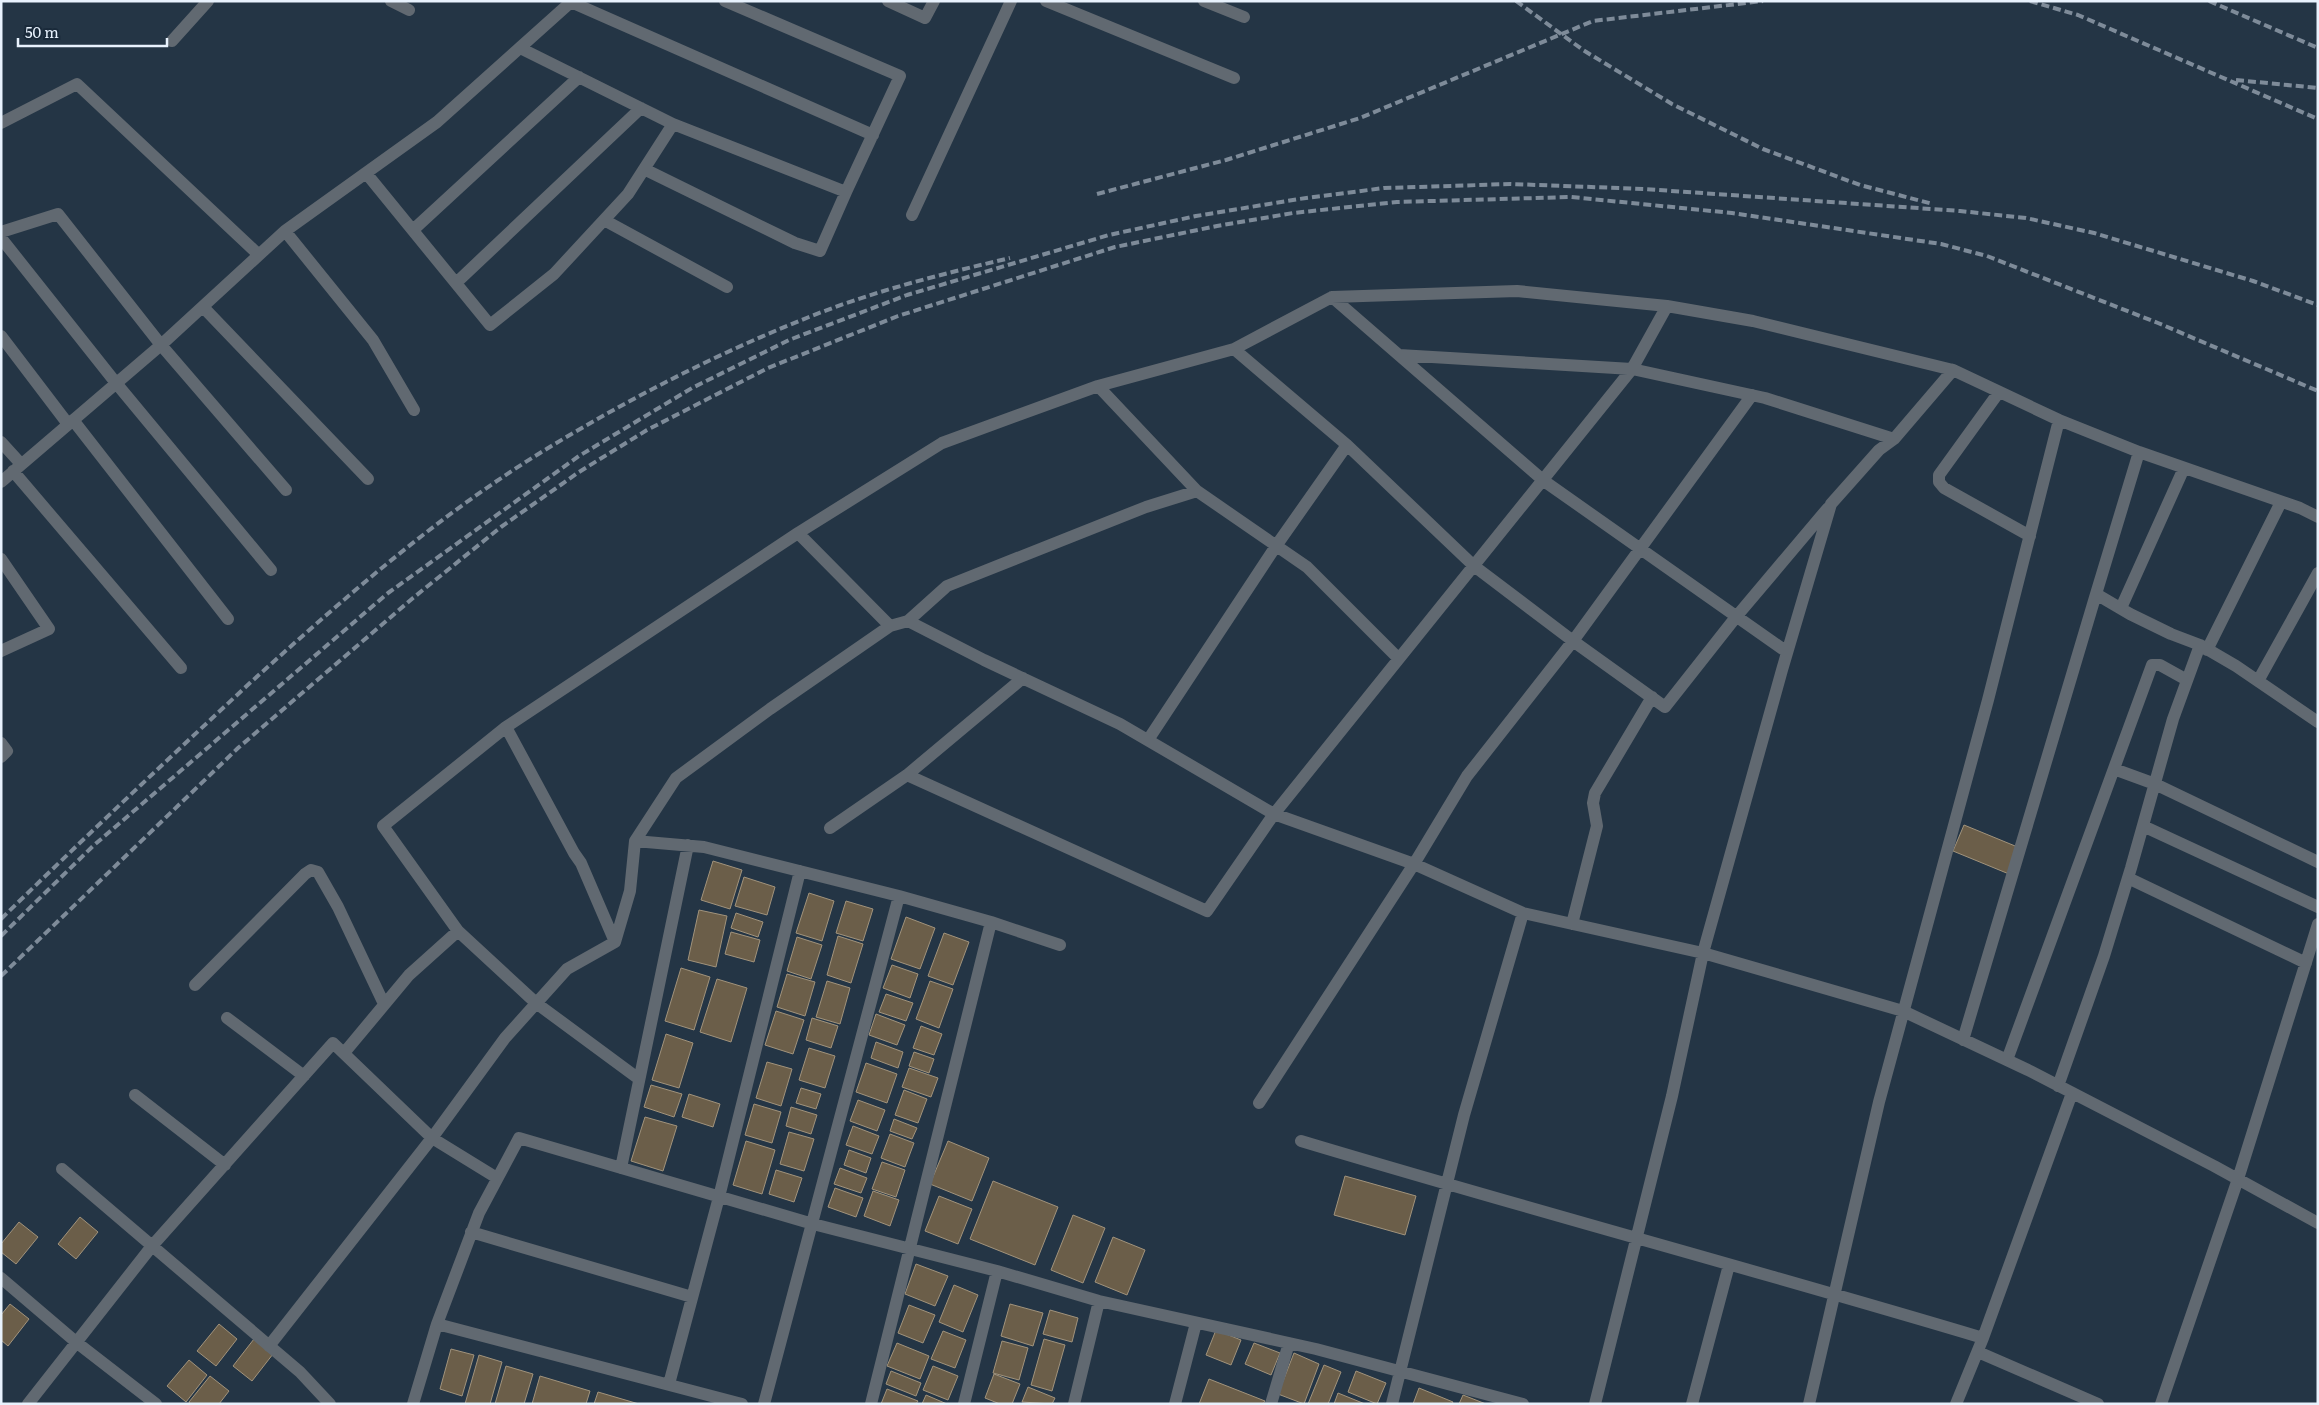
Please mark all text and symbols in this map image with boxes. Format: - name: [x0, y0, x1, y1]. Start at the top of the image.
- scale bar: [18, 15, 166, 47]
- text: 50 m: [25, 20, 59, 43]

